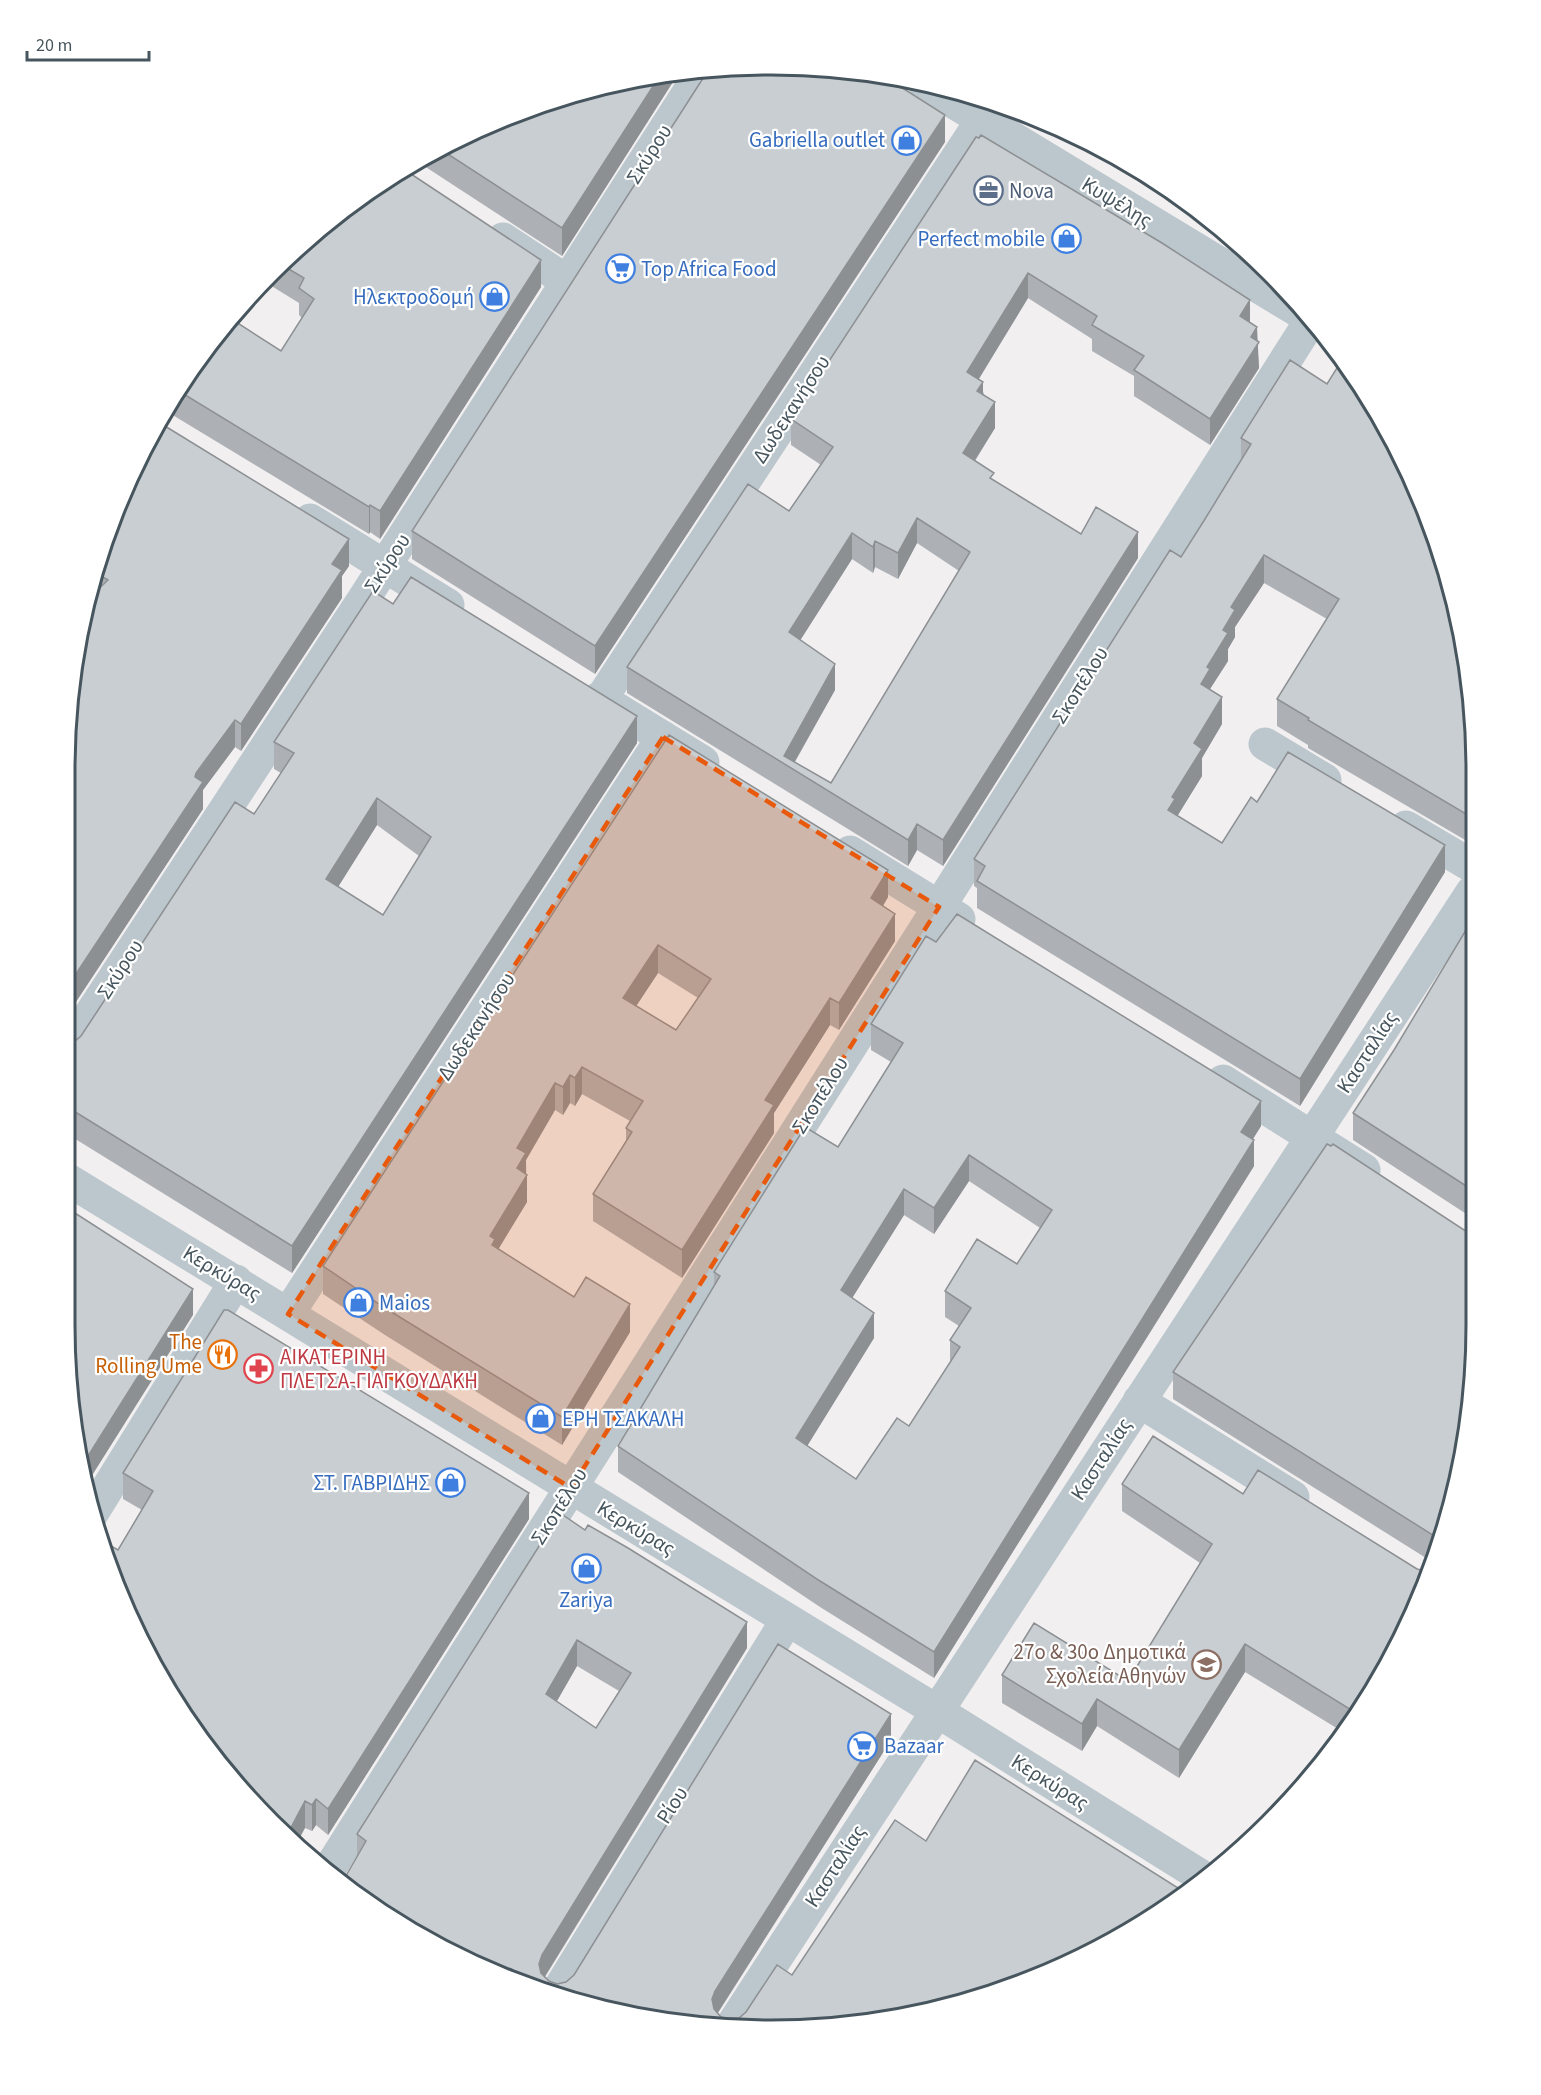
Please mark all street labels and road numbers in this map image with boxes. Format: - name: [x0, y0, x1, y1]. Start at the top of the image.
- street label: Σκύρου: [619, 118, 679, 190]
- street label: Κυψέλης: [1076, 169, 1158, 235]
- street label: Δωδεκανήσου: [745, 349, 837, 469]
- street label: Σκύρου: [357, 527, 417, 599]
- street label: Σκοπέλου: [1044, 641, 1116, 729]
- street label: Σκύρου: [90, 933, 150, 1005]
- street label: Δωδεκανήσου: [430, 966, 522, 1086]
- street label: Κασταλίας: [1329, 1005, 1405, 1099]
- street label: Σκοπέλου: [784, 1051, 856, 1139]
- street label: Κερκύρας: [177, 1238, 267, 1308]
- street label: Κασταλίας: [1063, 1412, 1139, 1506]
- street label: Σκοπέλου: [523, 1462, 595, 1550]
- street label: Κερκύρας: [591, 1493, 681, 1563]
- street label: Κερκύρας: [1005, 1746, 1095, 1818]
- street label: Ρίου: [649, 1780, 695, 1830]
- street label: Κασταλίας: [797, 1819, 873, 1913]

